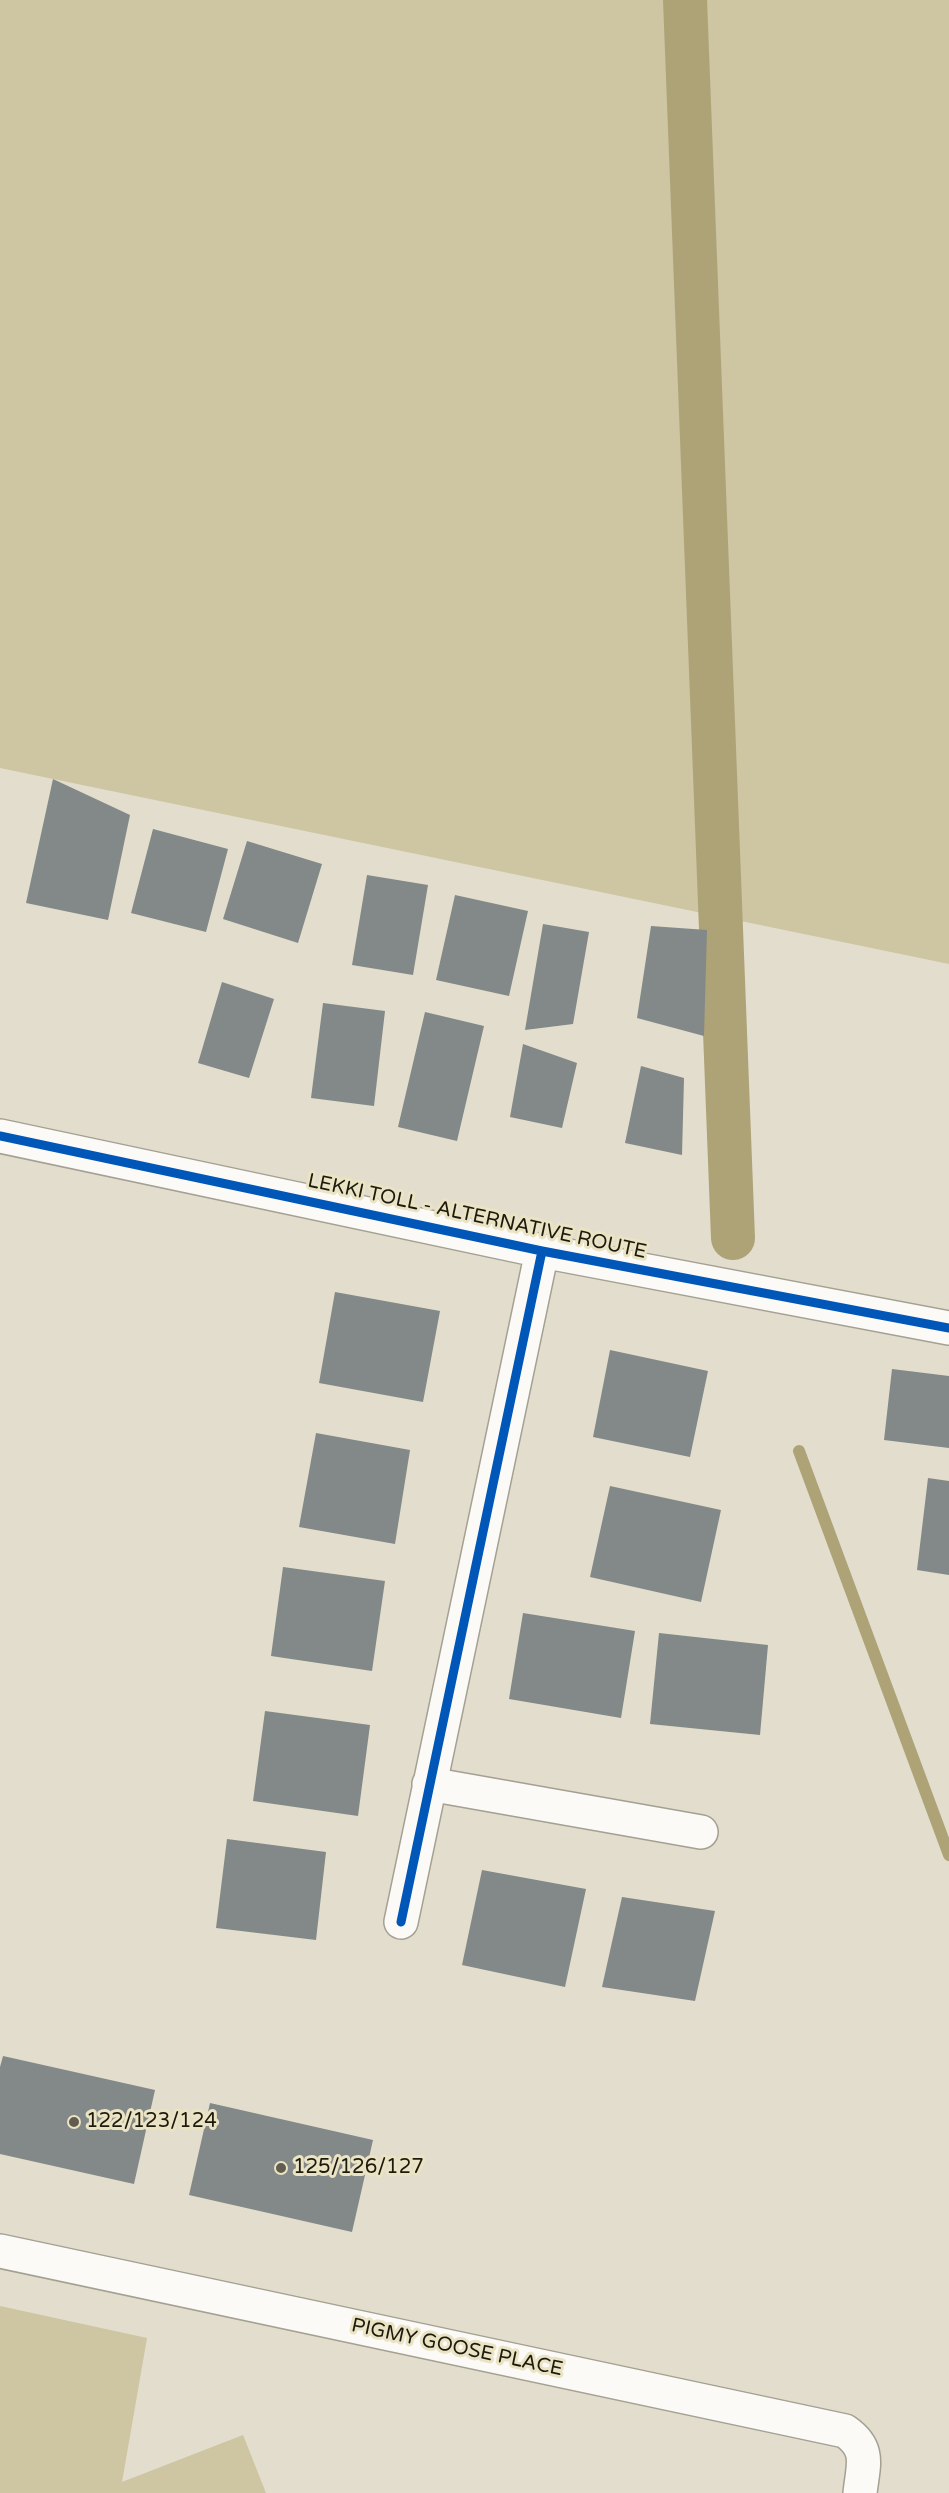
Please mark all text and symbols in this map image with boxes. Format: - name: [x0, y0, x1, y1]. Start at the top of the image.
- street label: LEKKI TOLL - ALTERNATIVE ROUTE: [305, 1169, 649, 1265]
- place label: 122/123/124: [86, 2110, 217, 2134]
- marker: 122/123/124: [67, 2115, 81, 2129]
- place label: 125/126/127: [293, 2156, 424, 2180]
- marker: 125/126/127: [274, 2161, 288, 2175]
- street label: PIGMY GOOSE PLACE: [349, 2314, 565, 2382]

